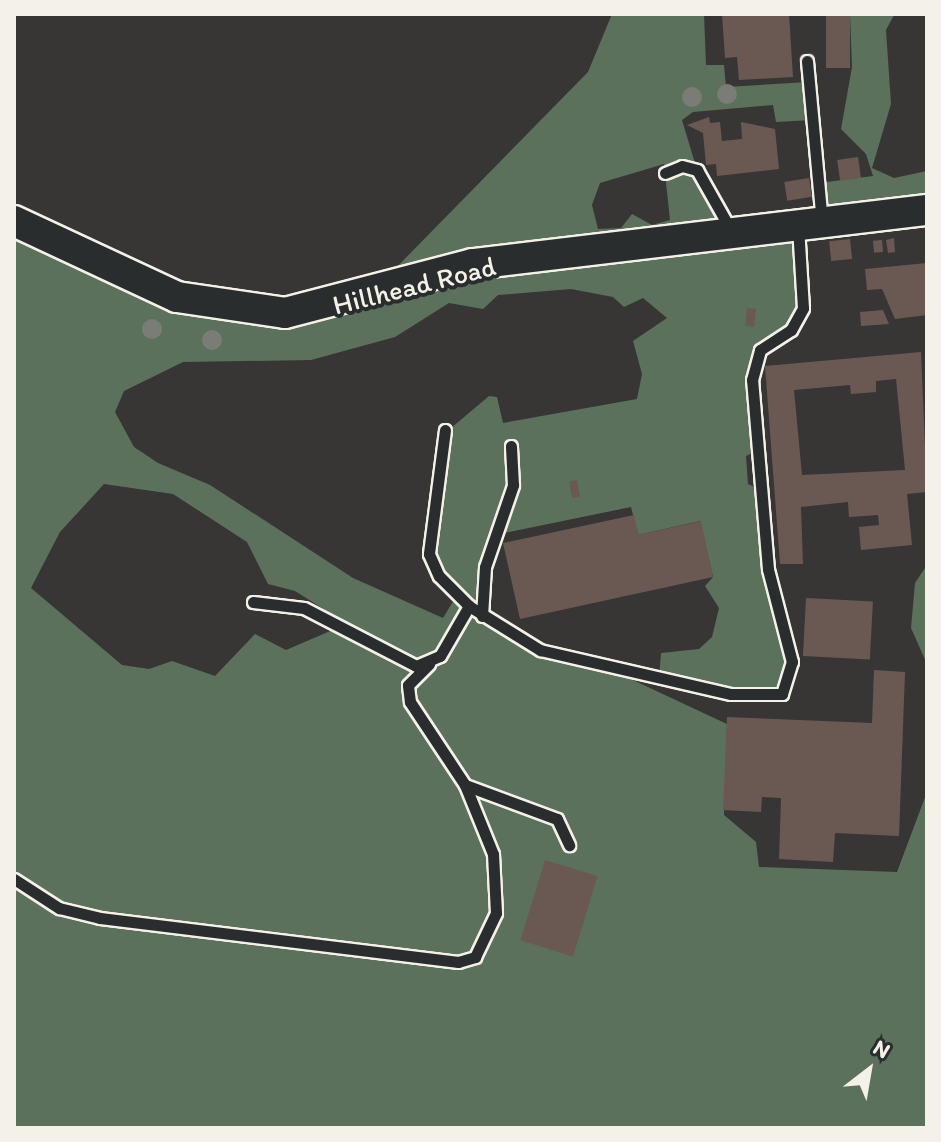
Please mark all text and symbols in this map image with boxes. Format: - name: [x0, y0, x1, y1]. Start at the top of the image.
- street label: Hillhead Road: [329, 248, 499, 322]
- north arrow: [829, 1030, 909, 1110]
- text: N: [868, 1034, 895, 1064]

